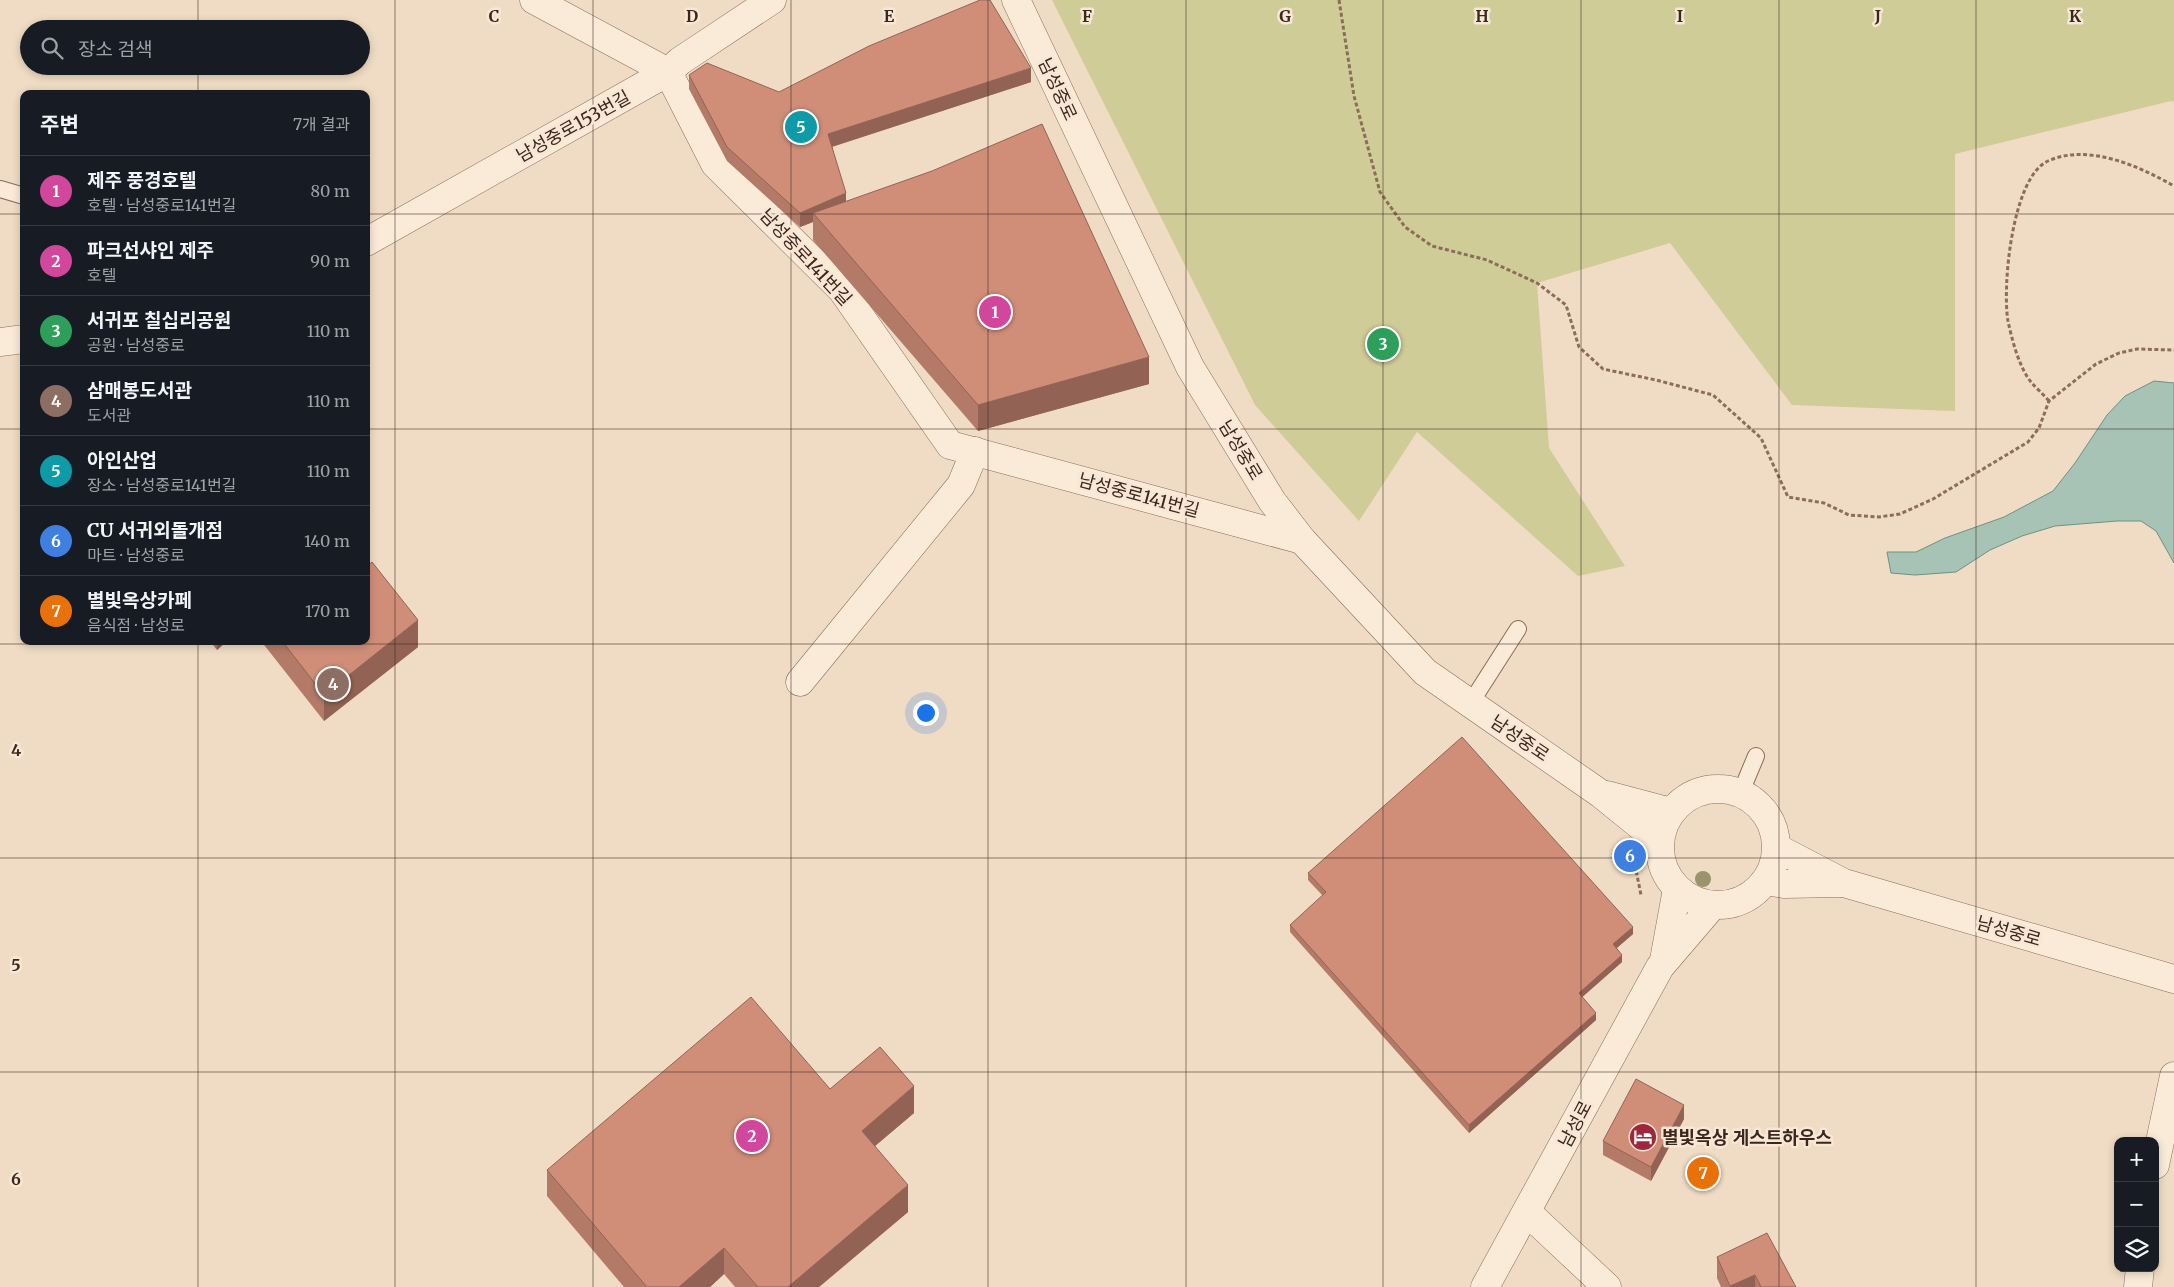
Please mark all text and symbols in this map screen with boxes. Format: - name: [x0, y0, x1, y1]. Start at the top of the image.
- text: C: [489, 6, 499, 26]
- text: D: [686, 6, 698, 26]
- text: E: [884, 6, 895, 26]
- text: F: [1082, 6, 1092, 26]
- text: G: [1279, 6, 1291, 26]
- text: H: [1475, 6, 1489, 26]
- text: I: [1677, 6, 1683, 26]
- text: J: [1874, 6, 1881, 26]
- text: K: [2069, 6, 2081, 26]
- search box: [20, 20, 370, 75]
- icon: search: [38, 34, 66, 62]
- text: 장소 검색: [78, 37, 152, 61]
- street label: 남성중로: [1034, 54, 1082, 124]
- street label: 남성중로153번길: [512, 85, 634, 167]
- pin: 5: [785, 108, 817, 146]
- text: 주변: [40, 111, 79, 138]
- text: 7개 결과: [293, 114, 350, 134]
- text: 제주 풍경호텔: [87, 168, 196, 192]
- text: 1: [52, 181, 60, 201]
- text: 80 m: [311, 181, 350, 201]
- text: 호텔 · 남성중로141번길: [87, 195, 236, 215]
- street label: 남성중로141번길: [755, 204, 857, 310]
- text: 파크선샤인 제주: [87, 238, 214, 262]
- text: 2: [51, 251, 61, 271]
- text: 90 m: [310, 251, 350, 271]
- text: 호텔: [87, 265, 116, 285]
- pin: 1: [979, 293, 1011, 331]
- text: 서귀포 칠십리공원: [87, 308, 231, 332]
- text: 3: [51, 321, 61, 341]
- text: 110 m: [307, 321, 350, 341]
- pin: 3: [1367, 325, 1399, 363]
- text: 공원 · 남성중로: [87, 335, 185, 355]
- text: 삼매봉도서관: [87, 378, 192, 402]
- text: 4: [51, 391, 61, 411]
- text: 110 m: [307, 391, 350, 411]
- text: 도서관: [87, 405, 131, 425]
- street label: 남성중로: [1214, 416, 1268, 484]
- text: 아인산업: [87, 448, 157, 472]
- text: 5: [51, 461, 61, 481]
- text: 110 m: [307, 461, 350, 481]
- street label: 남성중로141번길: [1076, 468, 1202, 522]
- text: 장소 · 남성중로141번길: [87, 475, 236, 495]
- text: CU 서귀외돌개점: [87, 518, 223, 542]
- text: 6: [51, 531, 61, 551]
- text: 140 m: [304, 531, 350, 551]
- text: 마트 · 남성중로: [87, 545, 185, 565]
- text: 별빛옥상카페: [87, 588, 192, 612]
- text: 7: [51, 601, 61, 621]
- text: 170 m: [305, 601, 350, 621]
- text: 음식점 · 남성로: [87, 615, 185, 635]
- pin: 4: [317, 665, 349, 703]
- your location: [913, 700, 939, 726]
- street label: 남성중로: [1486, 710, 1554, 766]
- text: 4: [11, 740, 21, 760]
- pin: 6: [1614, 837, 1646, 875]
- street label: 남성중로: [1974, 911, 2044, 951]
- text: 5: [11, 955, 21, 975]
- street label: 남성로: [1553, 1097, 1597, 1151]
- pin: 2: [736, 1117, 768, 1155]
- hotel icon: 별빛옥상 게스트하우스: [1628, 1122, 1658, 1152]
- place label: 별빛옥상 게스트하우스: [1662, 1126, 1832, 1149]
- map controls: [2114, 1137, 2159, 1272]
- button: +: [2114, 1137, 2159, 1182]
- pin: 7: [1687, 1154, 1719, 1192]
- text: 6: [11, 1169, 21, 1189]
- button: −: [2114, 1182, 2159, 1227]
- button: layers: [2114, 1227, 2159, 1272]

